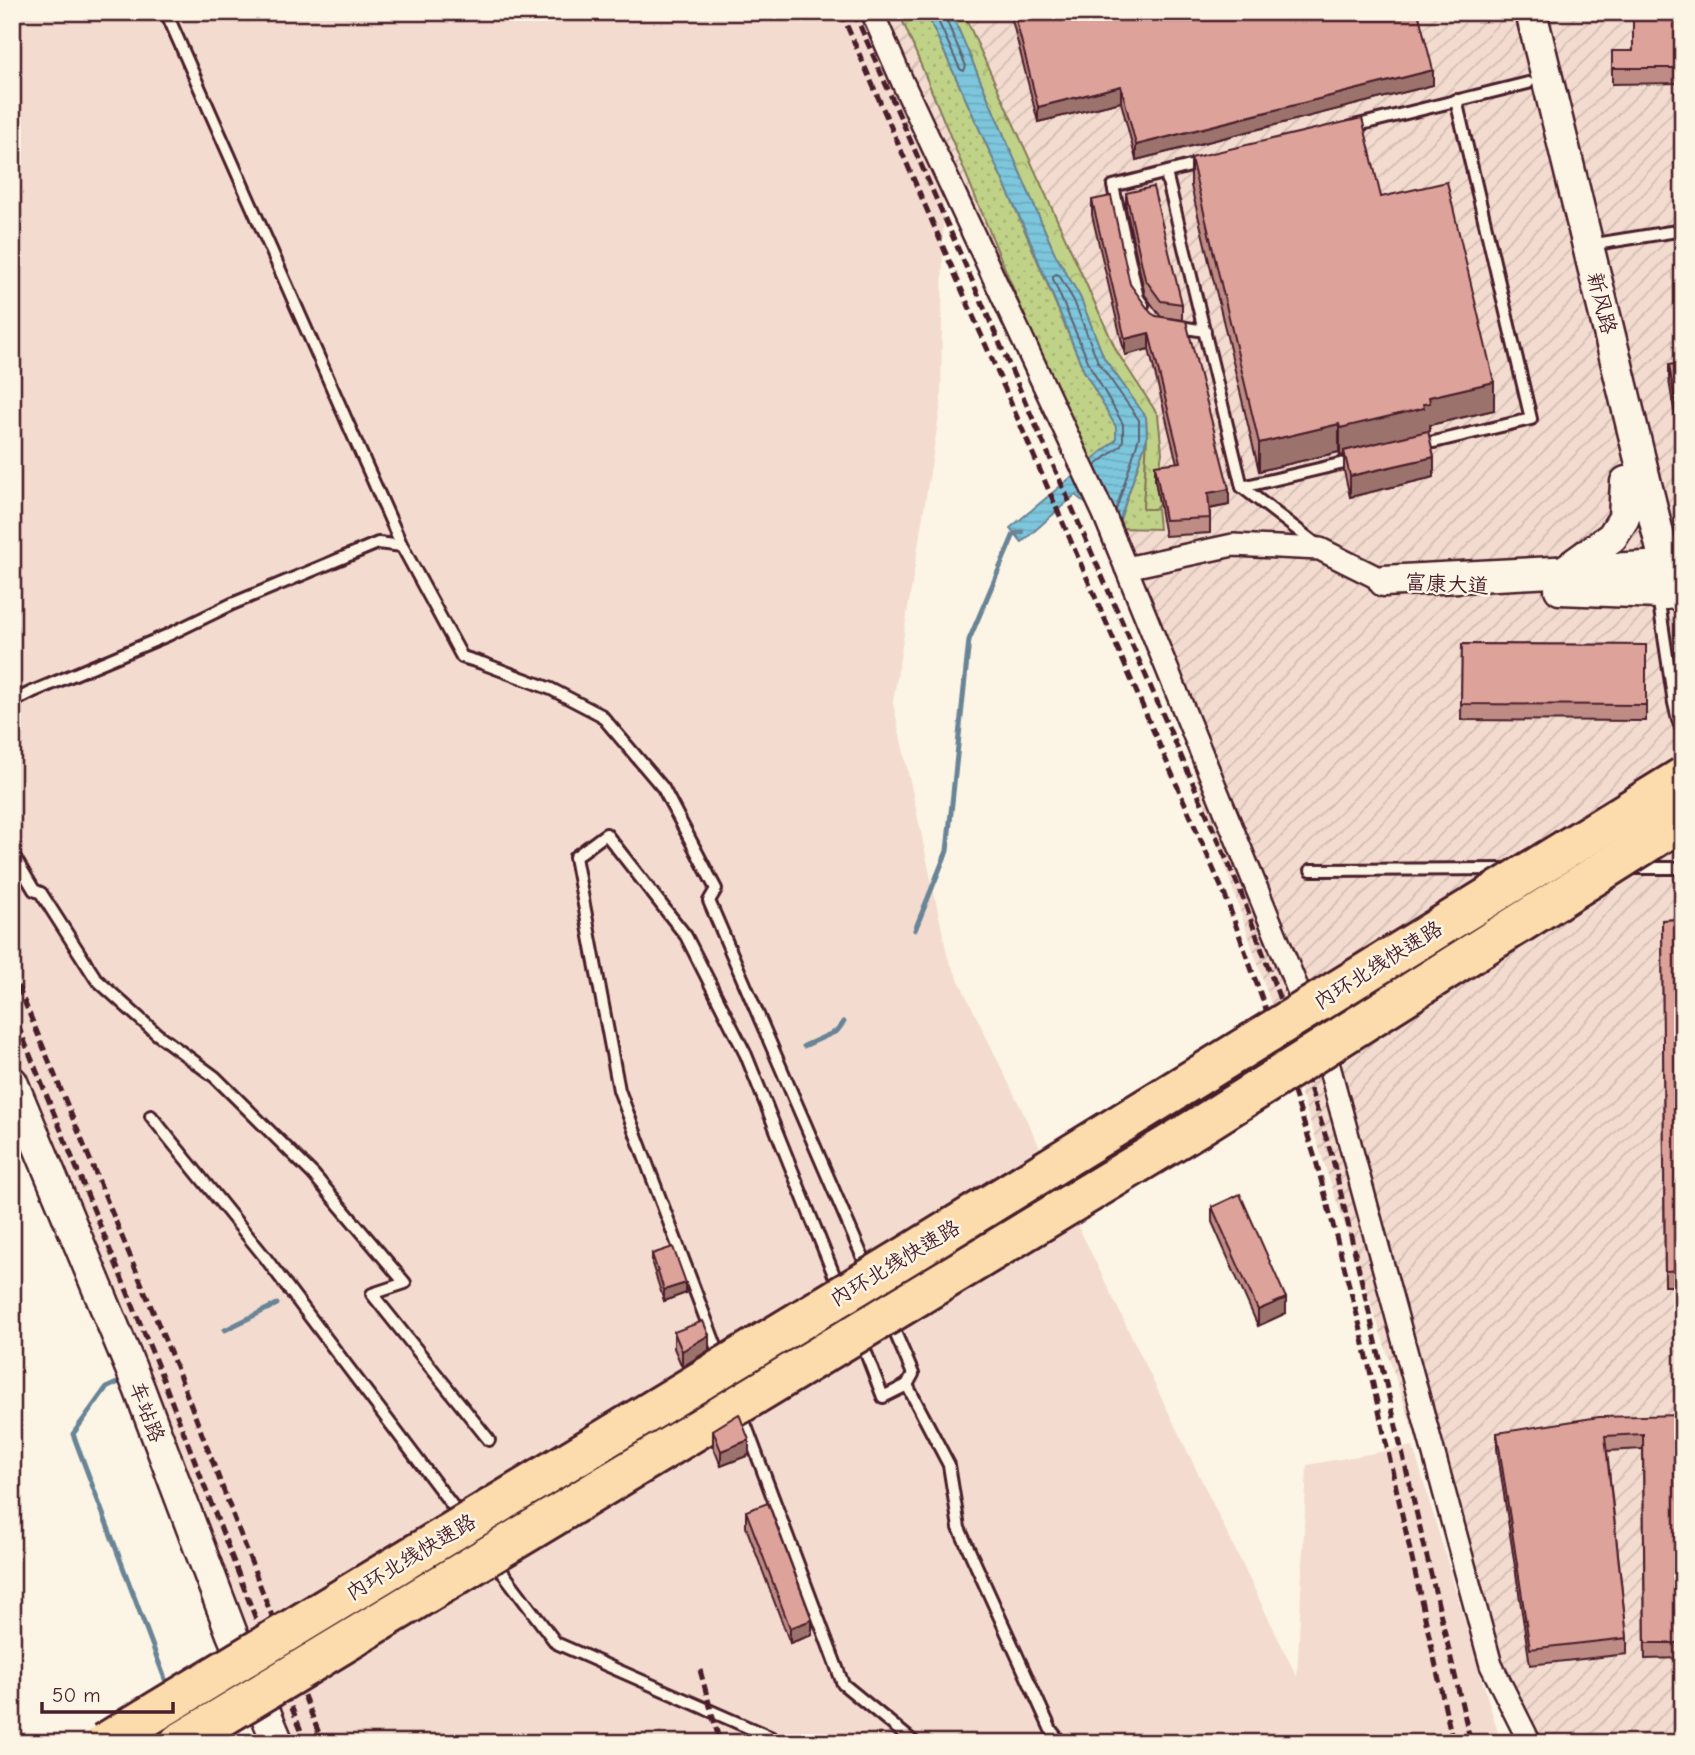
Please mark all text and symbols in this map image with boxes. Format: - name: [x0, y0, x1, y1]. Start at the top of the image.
- street label: 新风路: [1583, 270, 1621, 336]
- street label: 富康大道: [1404, 570, 1490, 598]
- street label: 内环北线快速路: [1309, 916, 1447, 1014]
- street label: 内环北线快速路: [826, 1215, 964, 1311]
- street label: 车站路: [125, 1378, 169, 1446]
- street label: 内环北线快速路: [342, 1509, 480, 1605]
- scale bar: [42, 1671, 173, 1715]
- text: 50 m: [52, 1683, 101, 1707]

